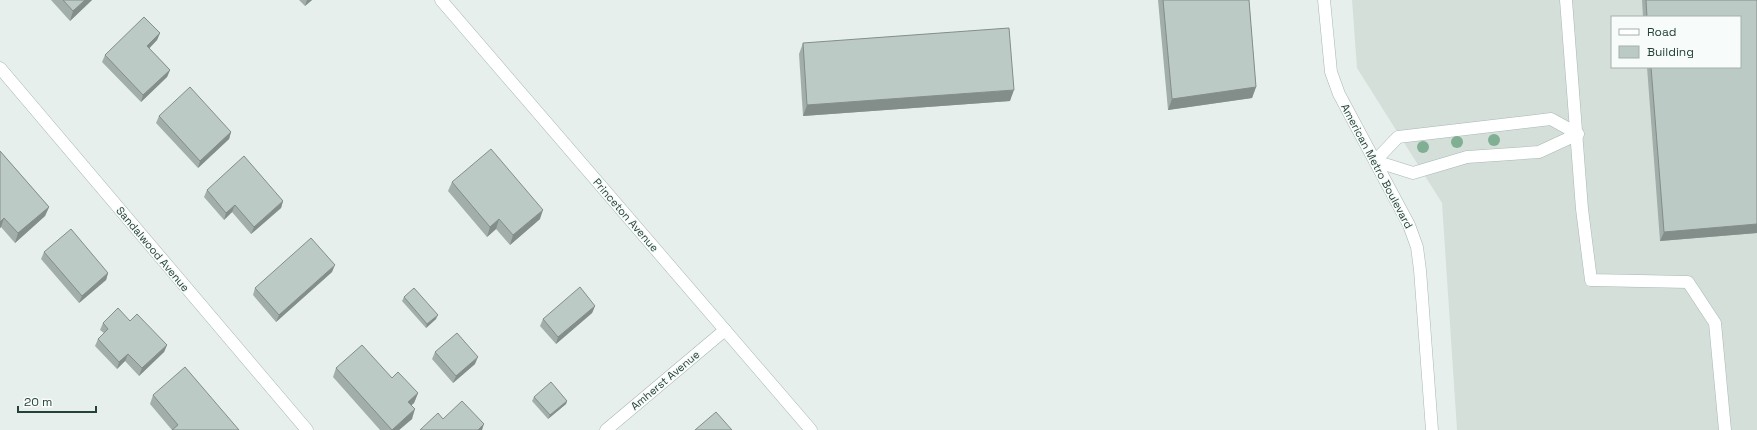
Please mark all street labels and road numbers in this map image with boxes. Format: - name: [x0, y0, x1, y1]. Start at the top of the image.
- street label: American Metro Boulevard: [1338, 101, 1416, 231]
- street label: Princeton Avenue: [590, 175, 662, 255]
- street label: Sandalwood Avenue: [113, 204, 193, 294]
- street label: Amherst Avenue: [628, 347, 702, 413]

